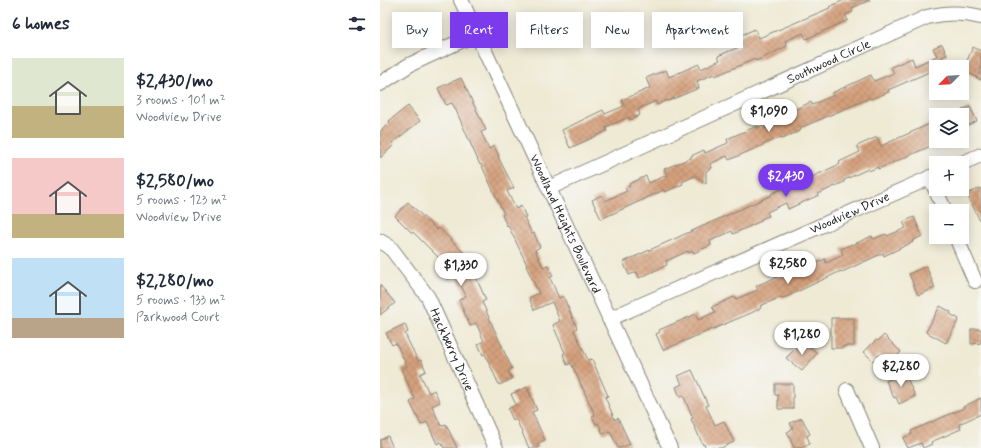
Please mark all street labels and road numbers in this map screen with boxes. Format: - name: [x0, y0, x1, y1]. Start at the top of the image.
- street label: Southwood Circle: [784, 35, 873, 88]
- street label: Woodland Heights Boulevard: [526, 151, 605, 296]
- street label: Woodview Drive: [807, 188, 892, 238]
- street label: Hackberry Drive: [426, 305, 478, 394]

